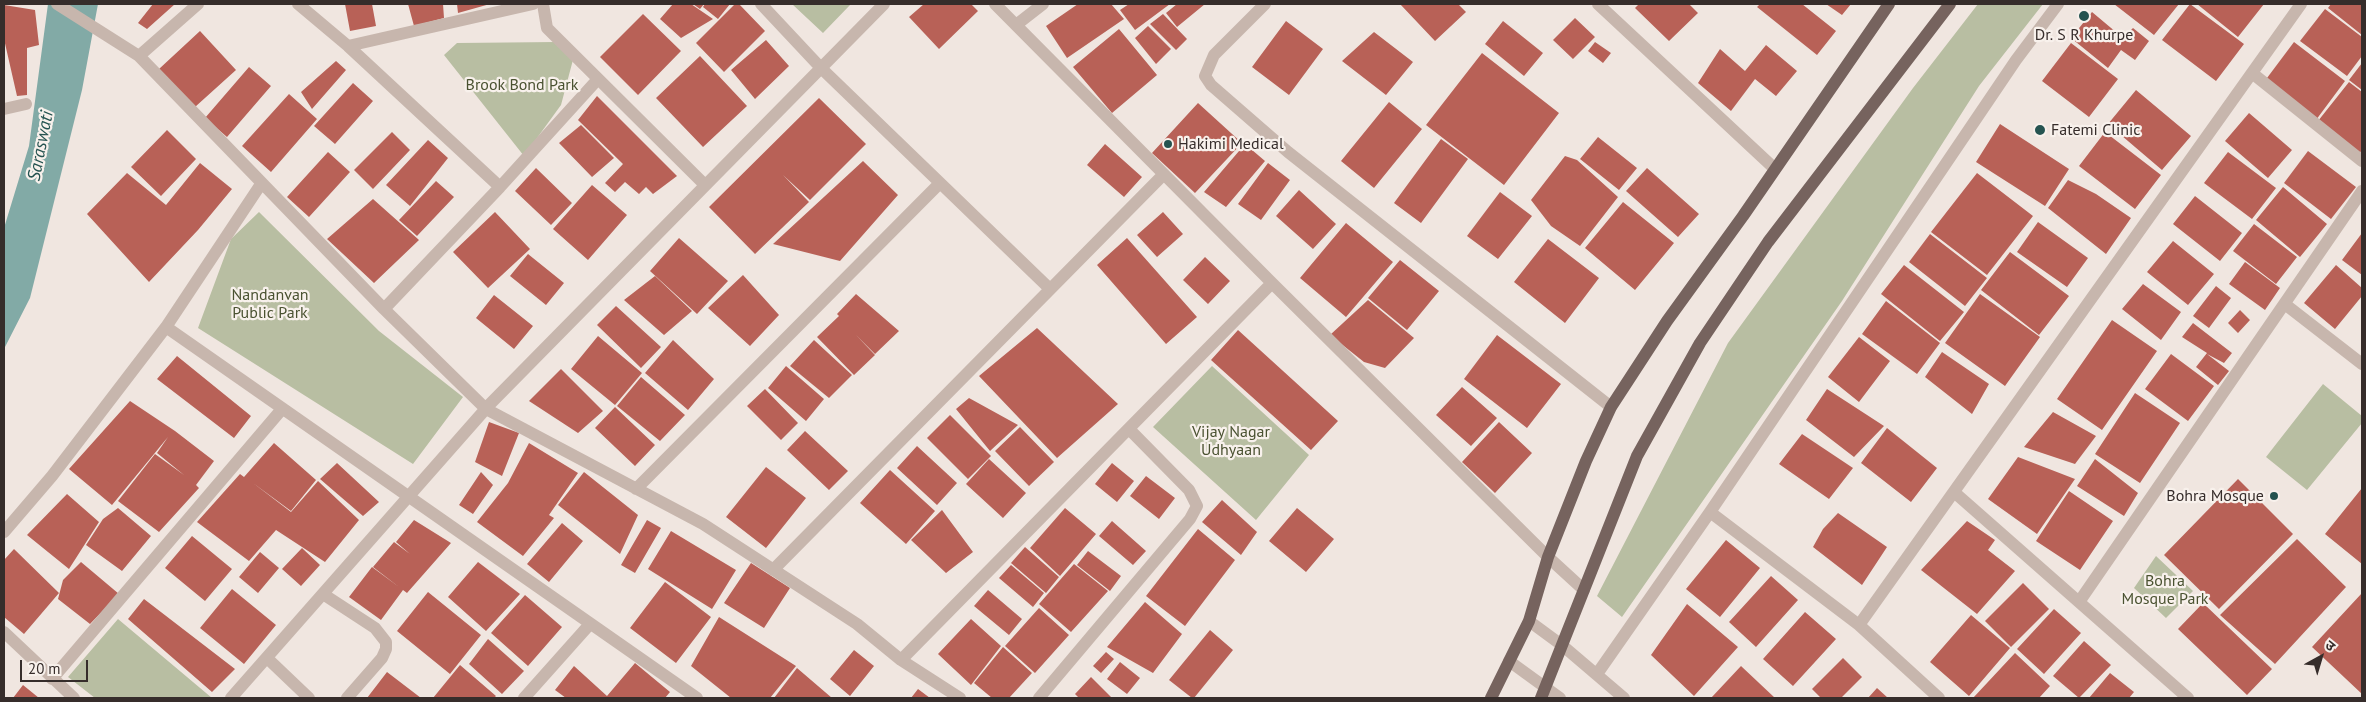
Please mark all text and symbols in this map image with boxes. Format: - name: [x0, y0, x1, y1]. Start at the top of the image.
- marker: Dr. S R Khurpe: [2077, 9, 2091, 23]
- place label: Dr. S R Khurpe: [2035, 25, 2133, 45]
- park label: Brook Bond Park: [466, 75, 578, 95]
- water label: Saraswati: [24, 109, 58, 183]
- place label: Fatemi Clinic: [2051, 120, 2140, 140]
- marker: Fatemi Clinic: [2033, 123, 2047, 137]
- place label: Hakimi Medical: [1178, 134, 1284, 154]
- marker: Hakimi Medical: [1162, 138, 1174, 150]
- park label: Nandanvan Public Park: [231, 285, 309, 323]
- park label: Vijay Nagar Udhyaan: [1192, 422, 1270, 460]
- place label: Bohra Mosque: [2166, 486, 2264, 506]
- marker: Bohra Mosque: [2268, 490, 2280, 502]
- park label: Bohra Mosque Park: [2121, 571, 2209, 609]
- north arrow: [2296, 632, 2346, 682]
- text: उ: [2322, 636, 2339, 655]
- scale bar: [22, 650, 90, 682]
- text: 20 m: [28, 659, 61, 678]

